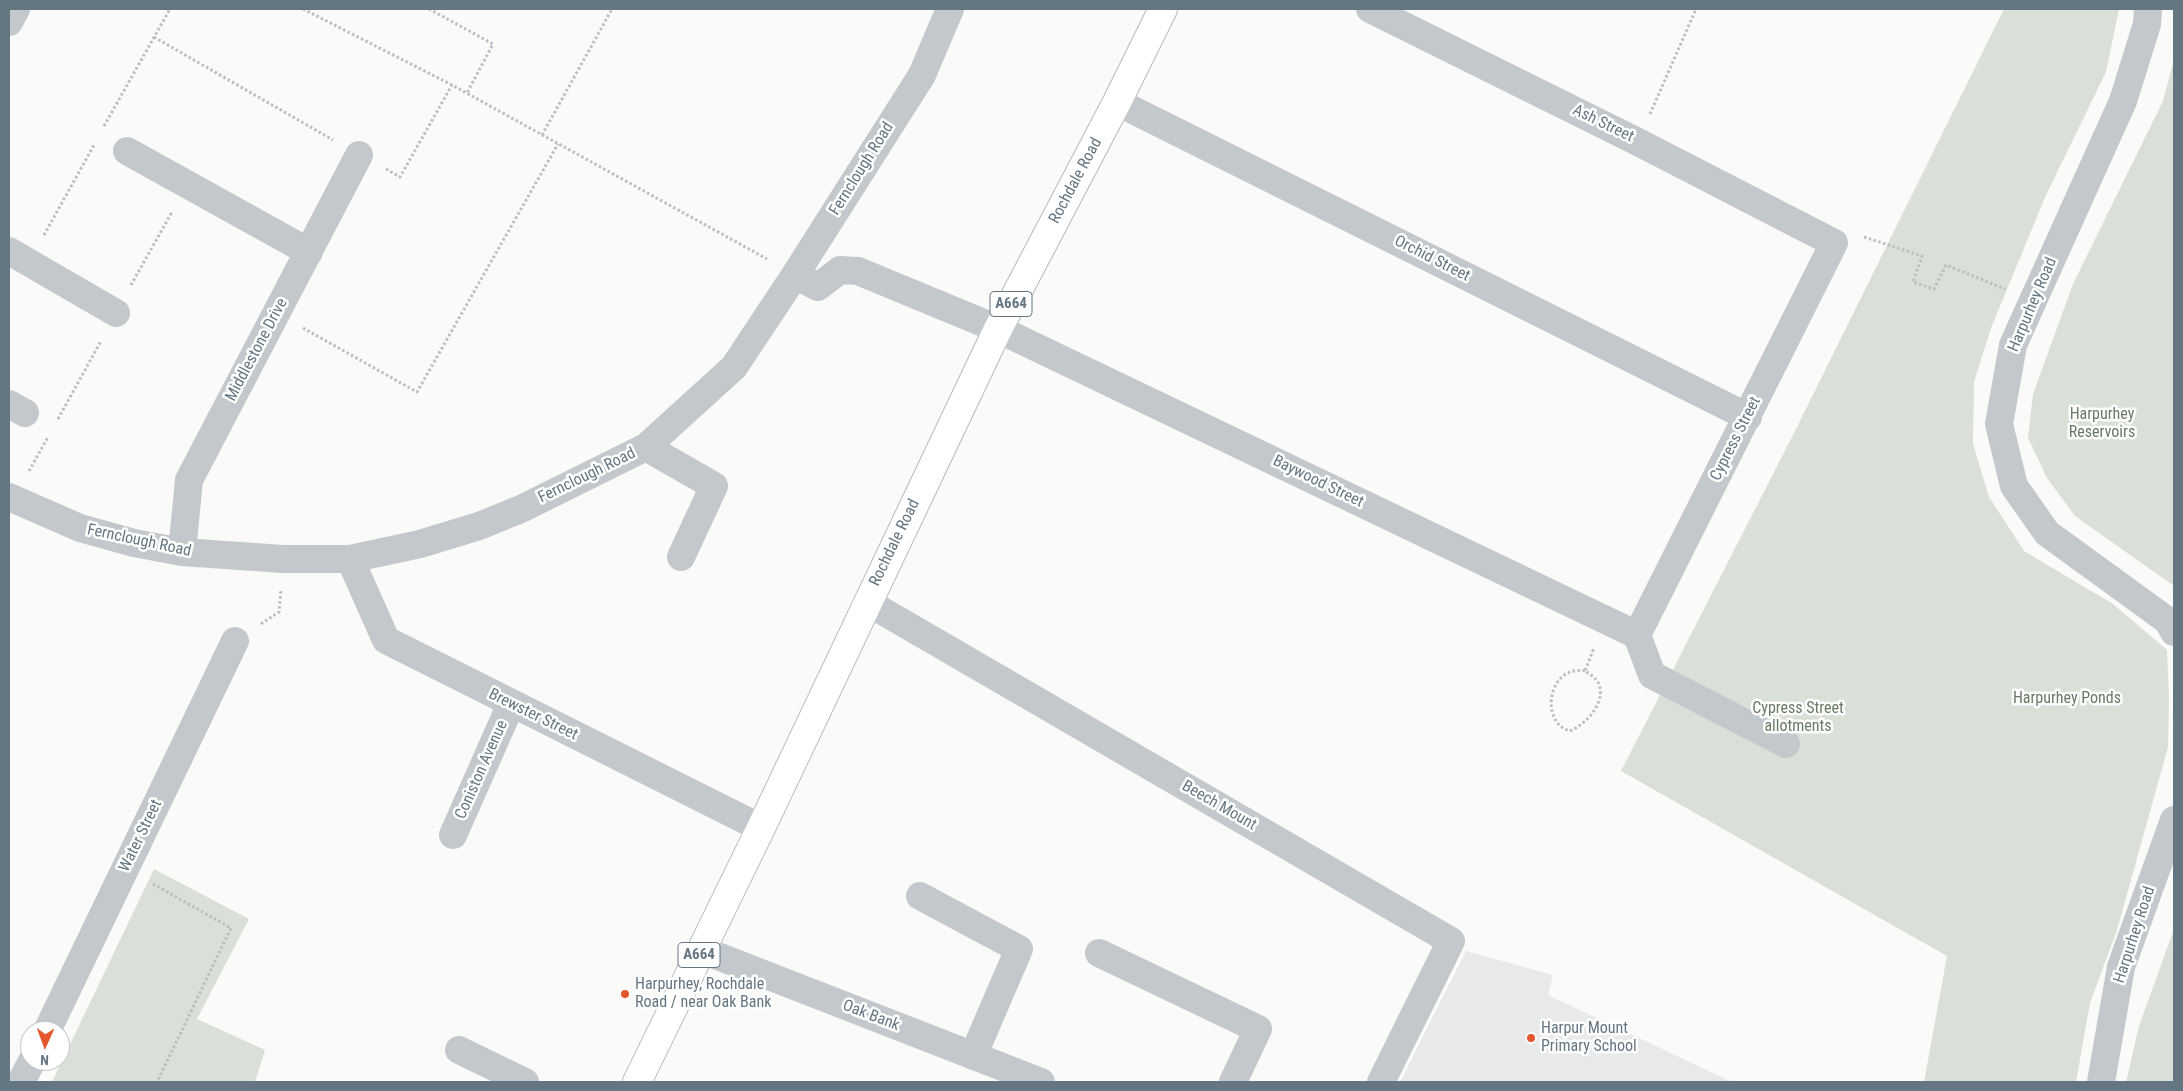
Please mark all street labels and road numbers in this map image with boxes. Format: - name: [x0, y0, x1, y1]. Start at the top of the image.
- street label: Ash Street: [1569, 101, 1637, 147]
- street label: Fernclough Road: [826, 119, 898, 219]
- street label: Rochdale Road: [1045, 135, 1107, 227]
- street label: Orchid Street: [1391, 232, 1473, 286]
- street label: Harpurhey Road: [2005, 255, 2061, 355]
- road number: A664: [990, 292, 1032, 316]
- street label: Middlestone Drive: [222, 295, 292, 405]
- street label: Cypress Street: [1707, 394, 1765, 484]
- street label: Fernclough Road: [535, 444, 639, 508]
- street label: Baywood Street: [1270, 452, 1366, 512]
- street label: Rochdale Road: [866, 496, 924, 590]
- street label: Fernclough Road: [85, 521, 193, 561]
- street label: Brewster Street: [485, 685, 581, 745]
- street label: Coniston Avenue: [452, 718, 512, 822]
- street label: Beech Mount: [1178, 777, 1260, 835]
- street label: Water Street: [115, 797, 167, 875]
- street label: Harpurhey Road: [2110, 884, 2160, 986]
- road number: A664: [678, 942, 720, 968]
- street label: Oak Bank: [840, 996, 902, 1036]

